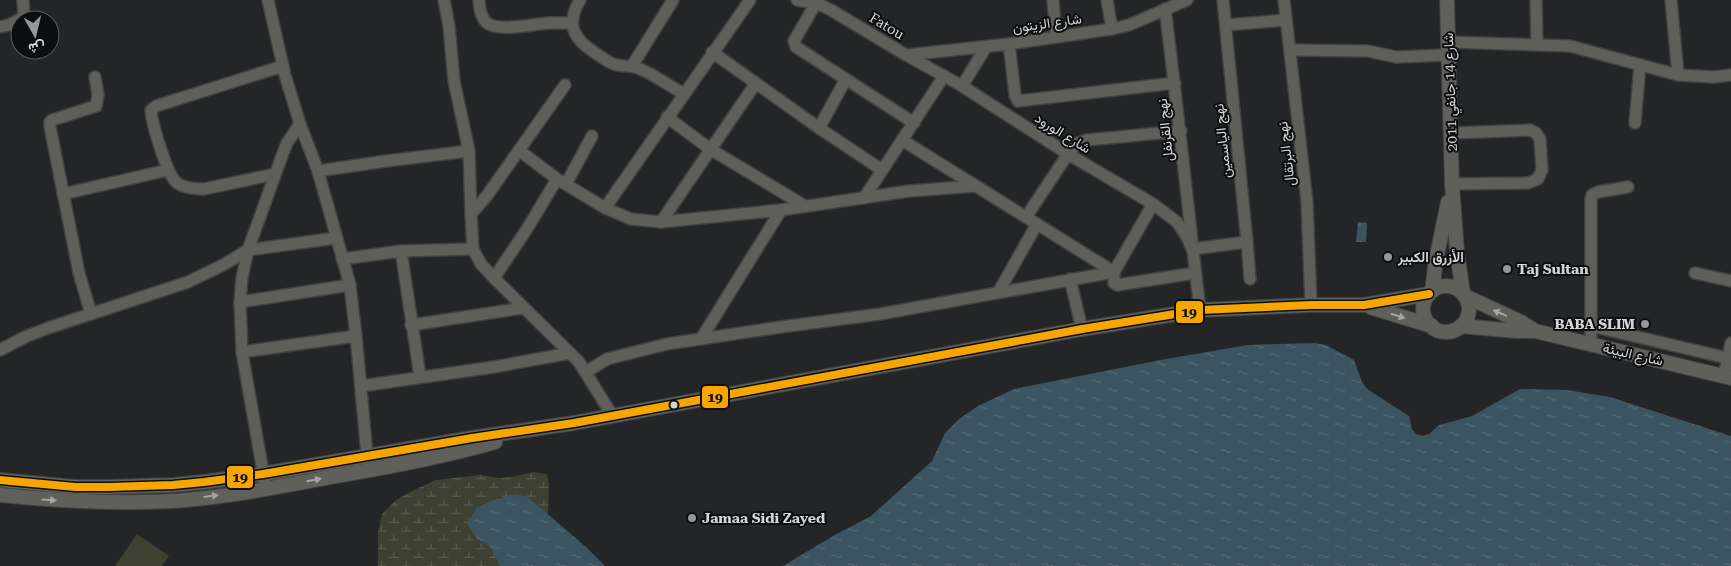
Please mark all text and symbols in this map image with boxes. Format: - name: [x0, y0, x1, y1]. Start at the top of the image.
- street label: Fatou: [867, 9, 907, 43]
- north arrow: [10, 10, 60, 60]
- street label: شارع الزيتون: [1011, 10, 1083, 39]
- street label: شارع 14 جانفي 2011: [1440, 32, 1464, 152]
- text: ش: [27, 38, 46, 57]
- street label: نهج القرنفل: [1154, 97, 1179, 162]
- street label: نهج الياسمين: [1210, 103, 1237, 179]
- street label: شارع الورود: [1031, 110, 1094, 159]
- street label: نهج البرتقال: [1274, 120, 1301, 187]
- place label: الأزرق الكبير: [1397, 249, 1464, 266]
- marker: الأزرق الكبير: [1382, 251, 1394, 263]
- place label: Taj Sultan: [1517, 261, 1589, 277]
- marker: Taj Sultan: [1501, 263, 1513, 275]
- line badge: 19: [1175, 300, 1204, 324]
- text: 19: [1181, 304, 1197, 320]
- one-way arrow: [1493, 309, 1507, 317]
- one-way arrow: [1391, 312, 1406, 320]
- place label: BABA SLIM: [1555, 316, 1635, 332]
- marker: BABA SLIM: [1639, 318, 1651, 330]
- street label: شارع البيئة: [1601, 339, 1665, 372]
- line badge: 19: [701, 385, 729, 409]
- text: 19: [707, 389, 723, 405]
- unlabelled marker: [669, 400, 679, 410]
- line badge: 19: [226, 465, 254, 489]
- text: 19: [232, 469, 248, 485]
- one-way arrow: [306, 476, 322, 484]
- one-way arrow: [203, 492, 219, 500]
- one-way arrow: [41, 496, 57, 504]
- place label: Jamaa Sidi Zayed: [702, 510, 826, 526]
- marker: Jamaa Sidi Zayed: [686, 512, 698, 524]

